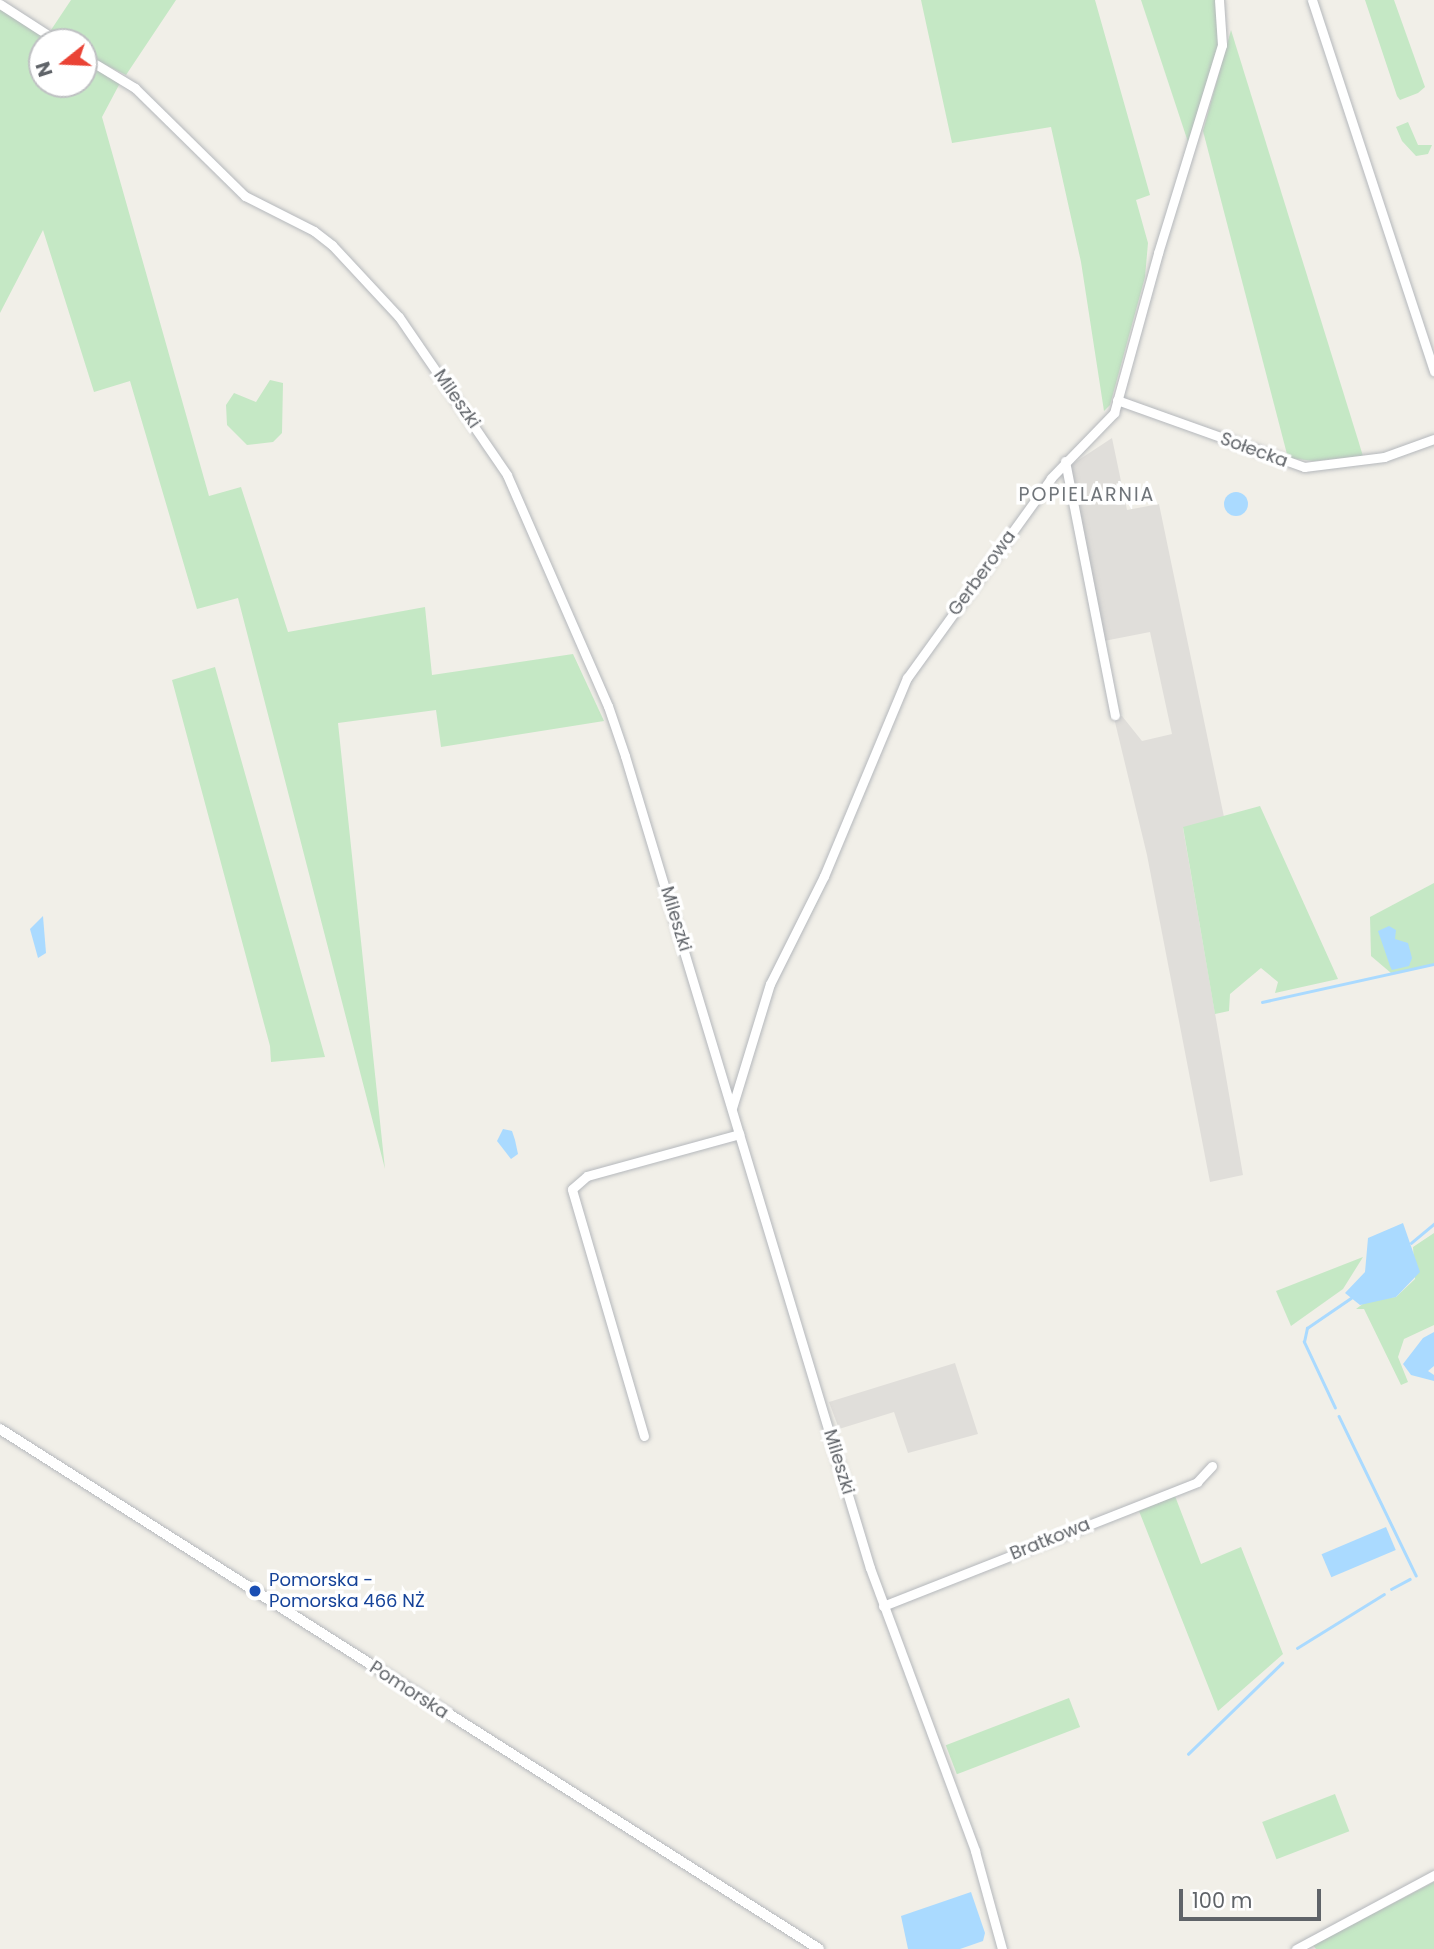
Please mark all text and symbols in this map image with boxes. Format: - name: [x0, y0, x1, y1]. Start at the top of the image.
- north arrow: [28, 28, 98, 98]
- text: N: [29, 58, 60, 80]
- street label: Mileszki: [429, 365, 485, 433]
- street label: Sołecka: [1217, 428, 1291, 472]
- district label: POPIELARNIA: [1020, 484, 1154, 506]
- street label: Gerberowa: [944, 526, 1020, 620]
- street label: Mileszki: [656, 884, 696, 954]
- street label: Mileszki: [819, 1427, 859, 1497]
- street label: Bratkowa: [1007, 1513, 1093, 1565]
- place label: Pomorska - Pomorska 466 NŻ: [269, 1570, 425, 1612]
- marker: Pomorska - Pomorska 466 NŻ: [247, 1583, 263, 1599]
- street label: Pomorska: [366, 1657, 452, 1723]
- scale bar: [1182, 1876, 1324, 1920]
- text: 100 m: [1192, 1886, 1252, 1915]

